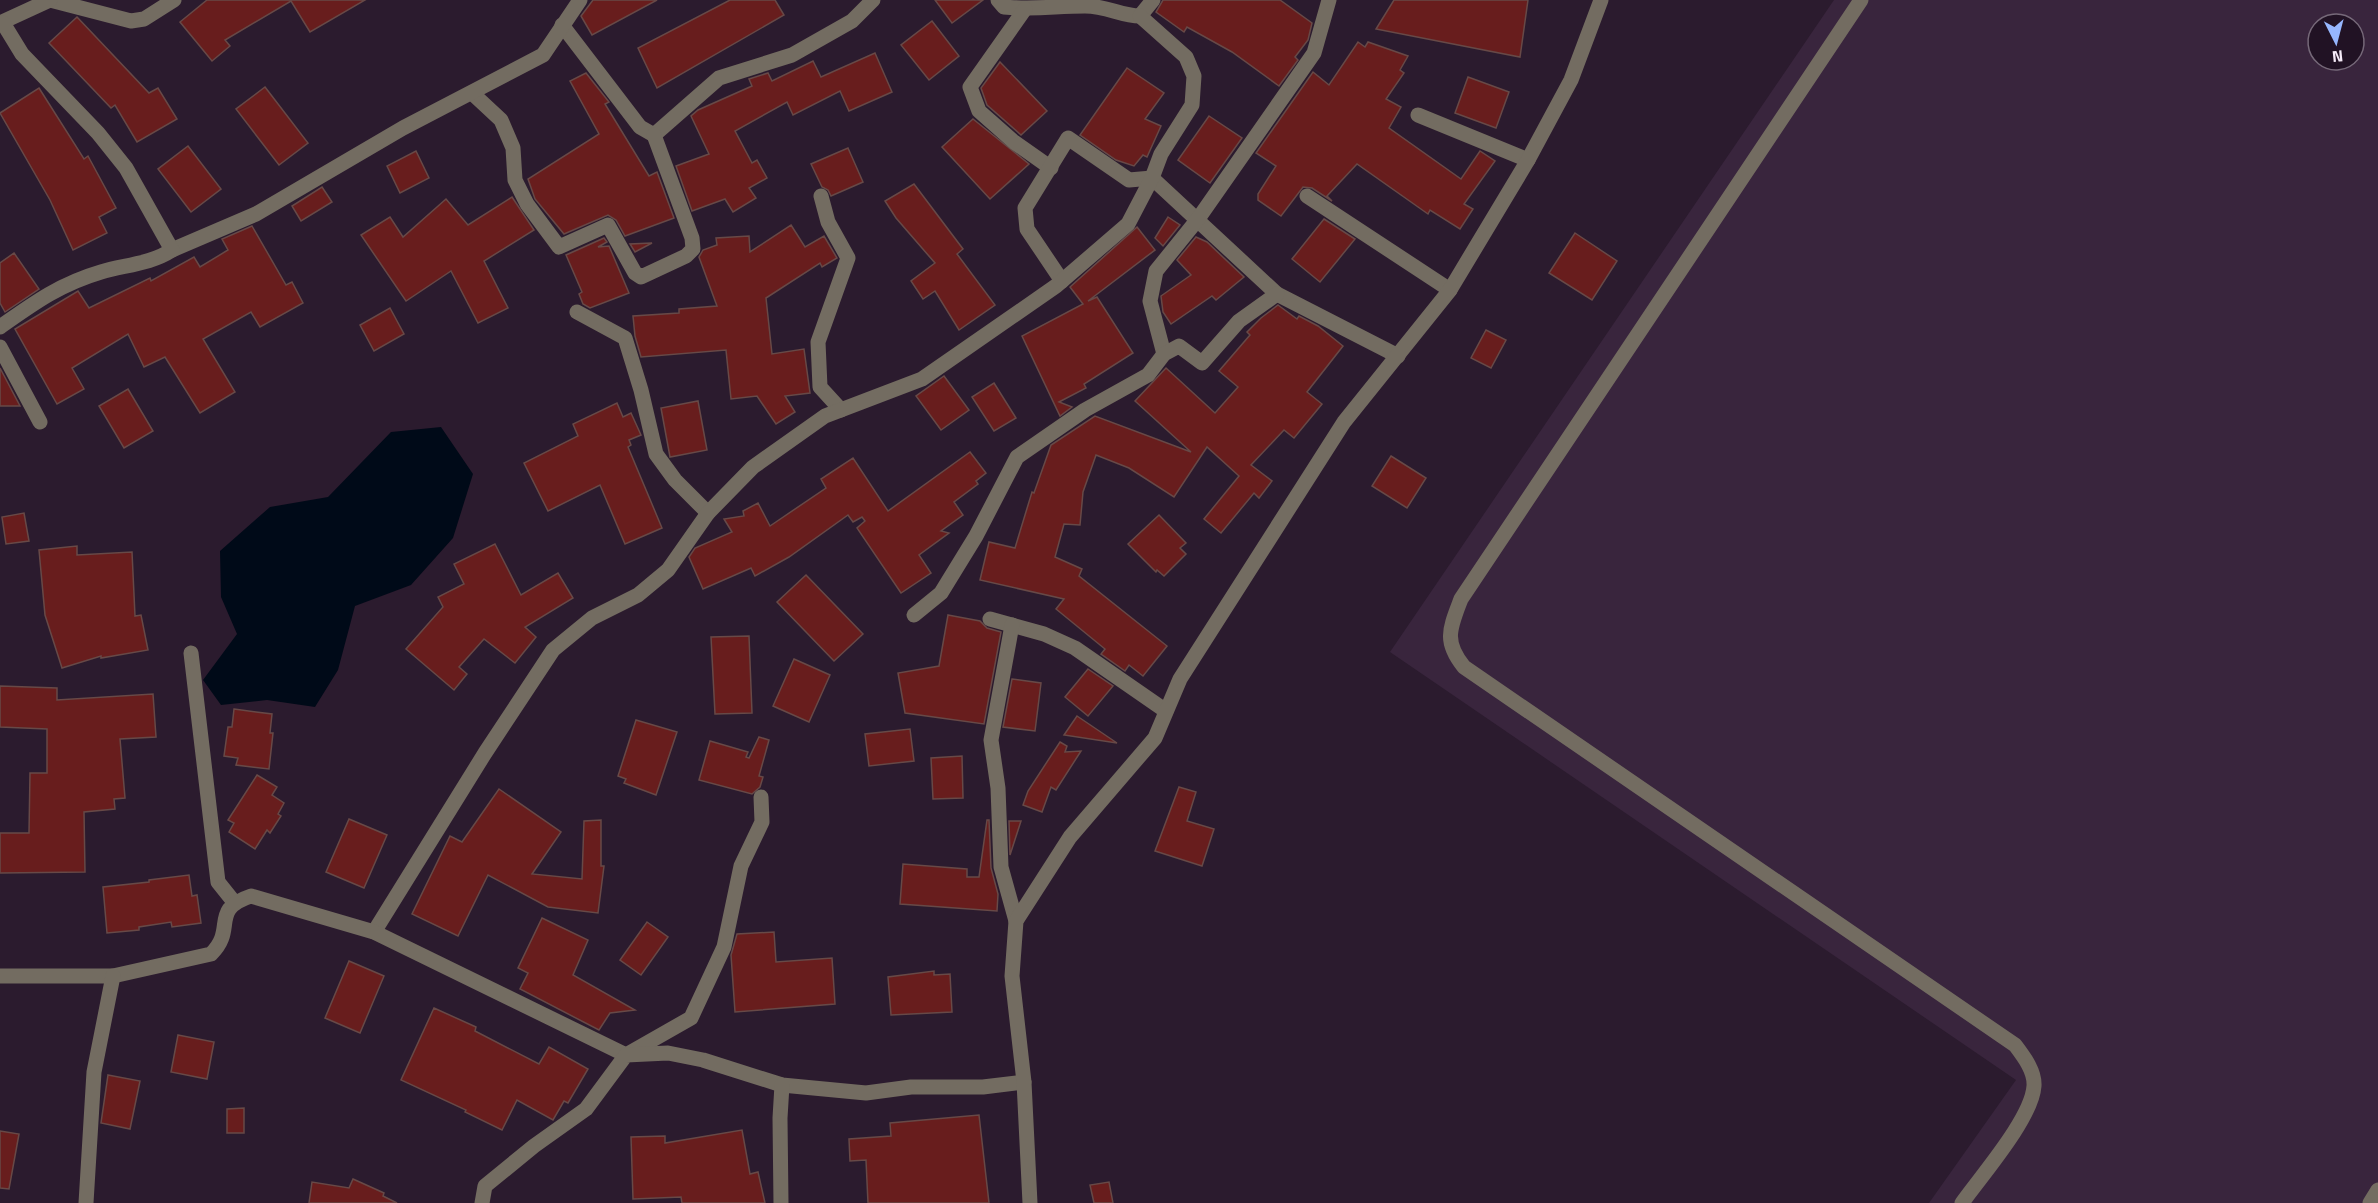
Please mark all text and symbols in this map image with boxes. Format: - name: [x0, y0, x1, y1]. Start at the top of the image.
- north arrow: [2306, 12, 2366, 72]
- text: N: [2331, 44, 2344, 69]

